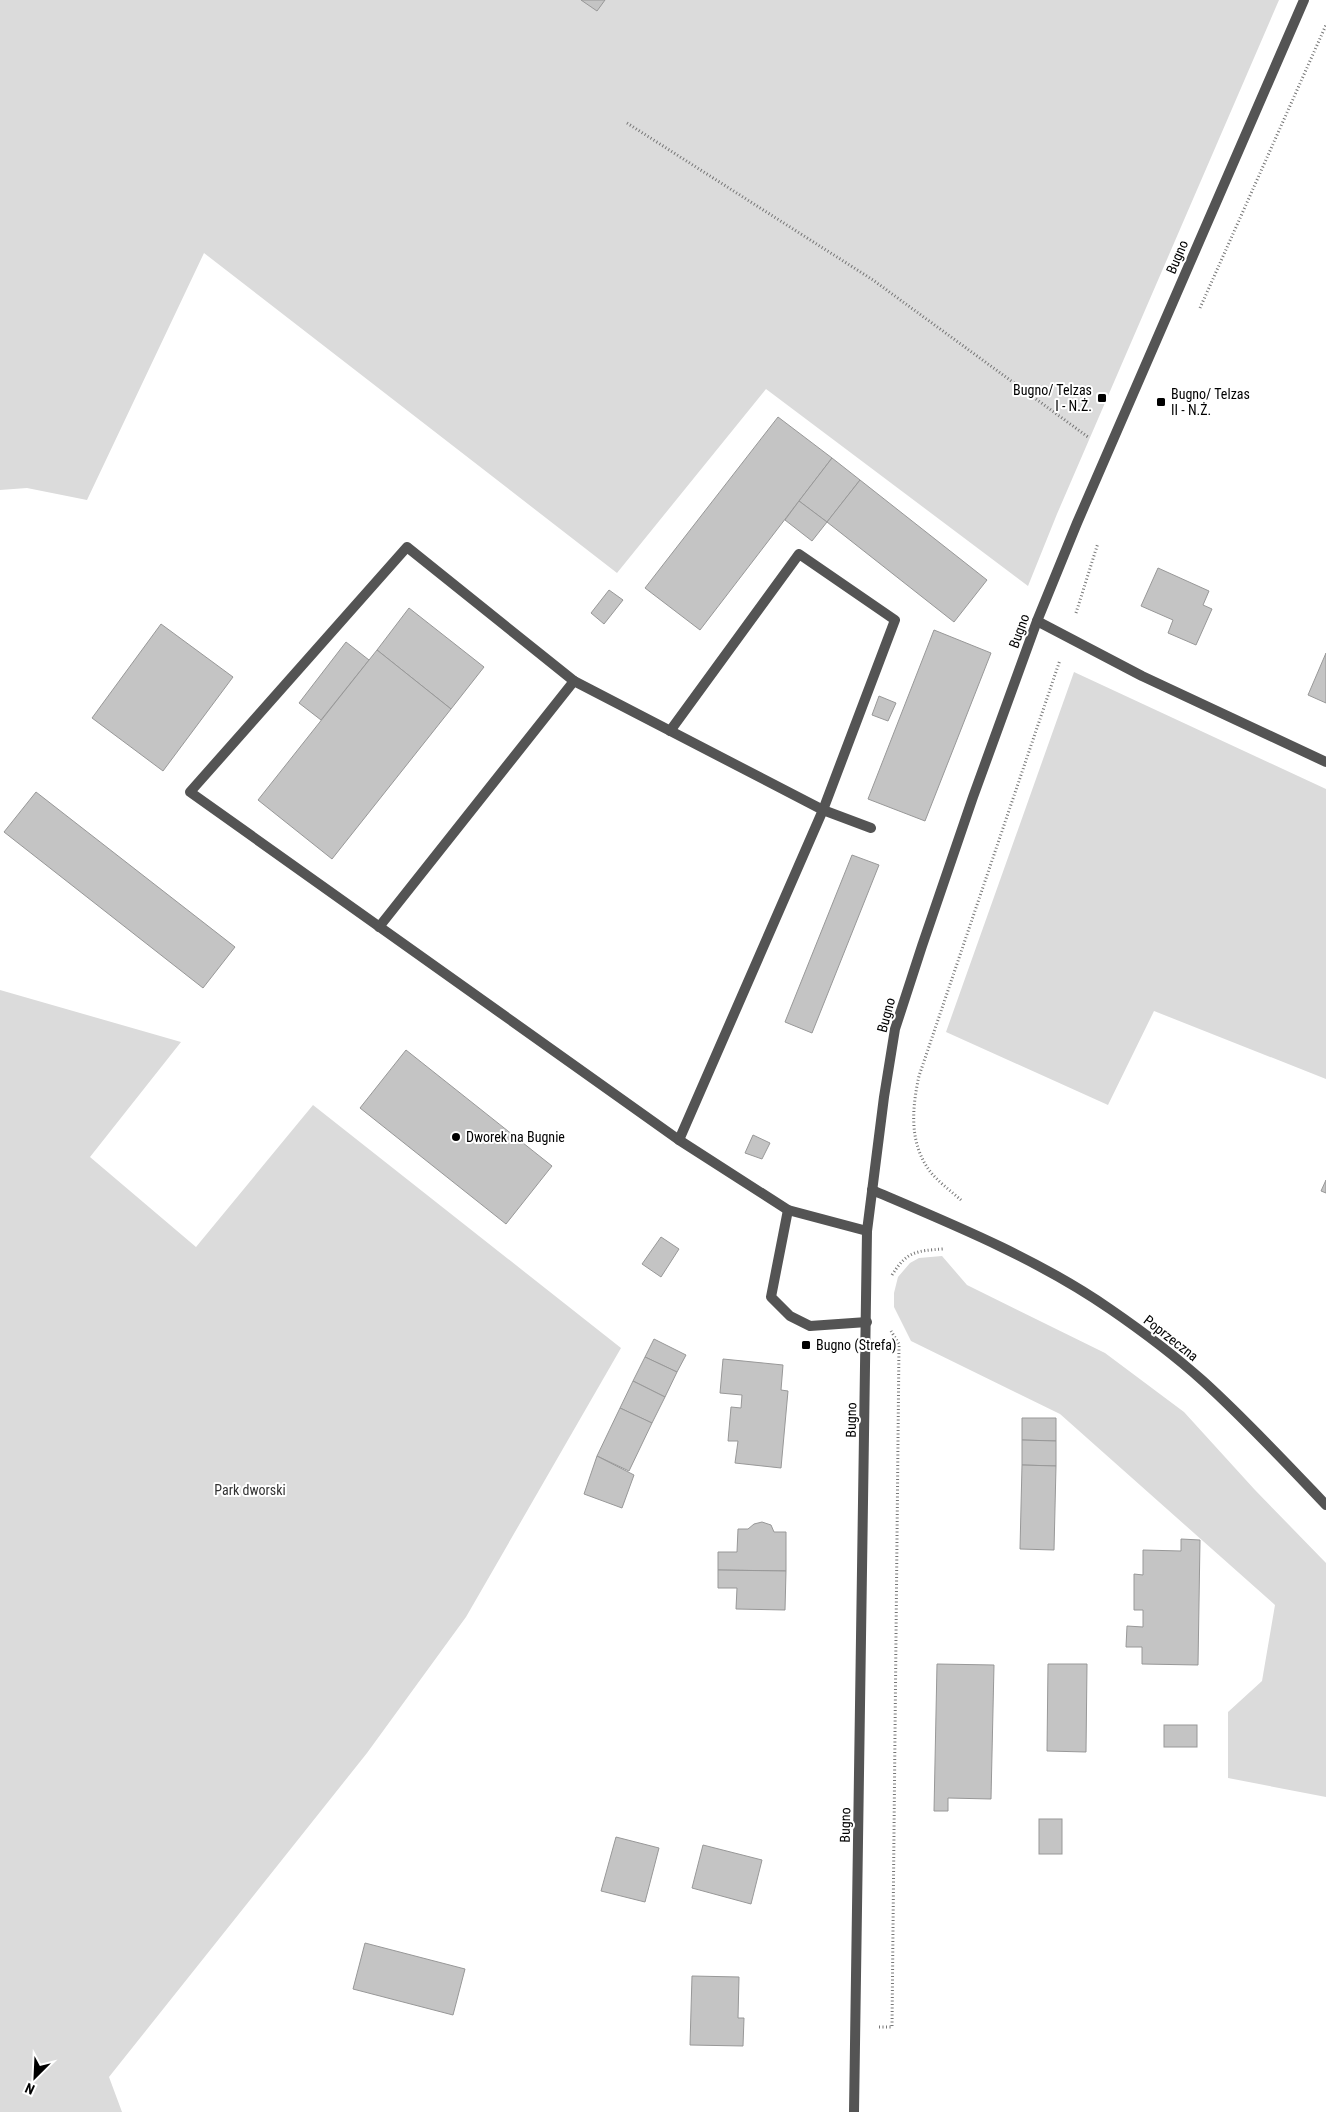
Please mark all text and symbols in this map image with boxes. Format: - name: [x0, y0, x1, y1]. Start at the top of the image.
- street label: Bugno: [1163, 238, 1191, 276]
- place label: Bugno/ Telzas I - N.Ż.: [1013, 382, 1092, 414]
- place label: Bugno/ Telzas II - N.Ż.: [1171, 386, 1250, 418]
- marker: Bugno/ Telzas I - N.Ż.: [1096, 392, 1108, 404]
- marker: Bugno/ Telzas II - N.Ż.: [1155, 396, 1167, 408]
- street label: Bugno: [1005, 612, 1033, 650]
- street label: Bugno: [874, 996, 898, 1034]
- place label: Dworek na Bugnie: [466, 1129, 565, 1145]
- marker: Dworek na Bugnie: [450, 1131, 462, 1143]
- street label: Poprzeczna: [1141, 1312, 1201, 1364]
- place label: Bugno (Strefa): [816, 1337, 896, 1354]
- marker: Bugno (Strefa): [800, 1339, 812, 1351]
- street label: Bugno: [843, 1402, 859, 1438]
- park label: Park dworski: [214, 1482, 286, 1498]
- street label: Bugno: [837, 1807, 853, 1843]
- north arrow: [10, 2052, 60, 2102]
- text: N: [23, 2080, 37, 2098]

